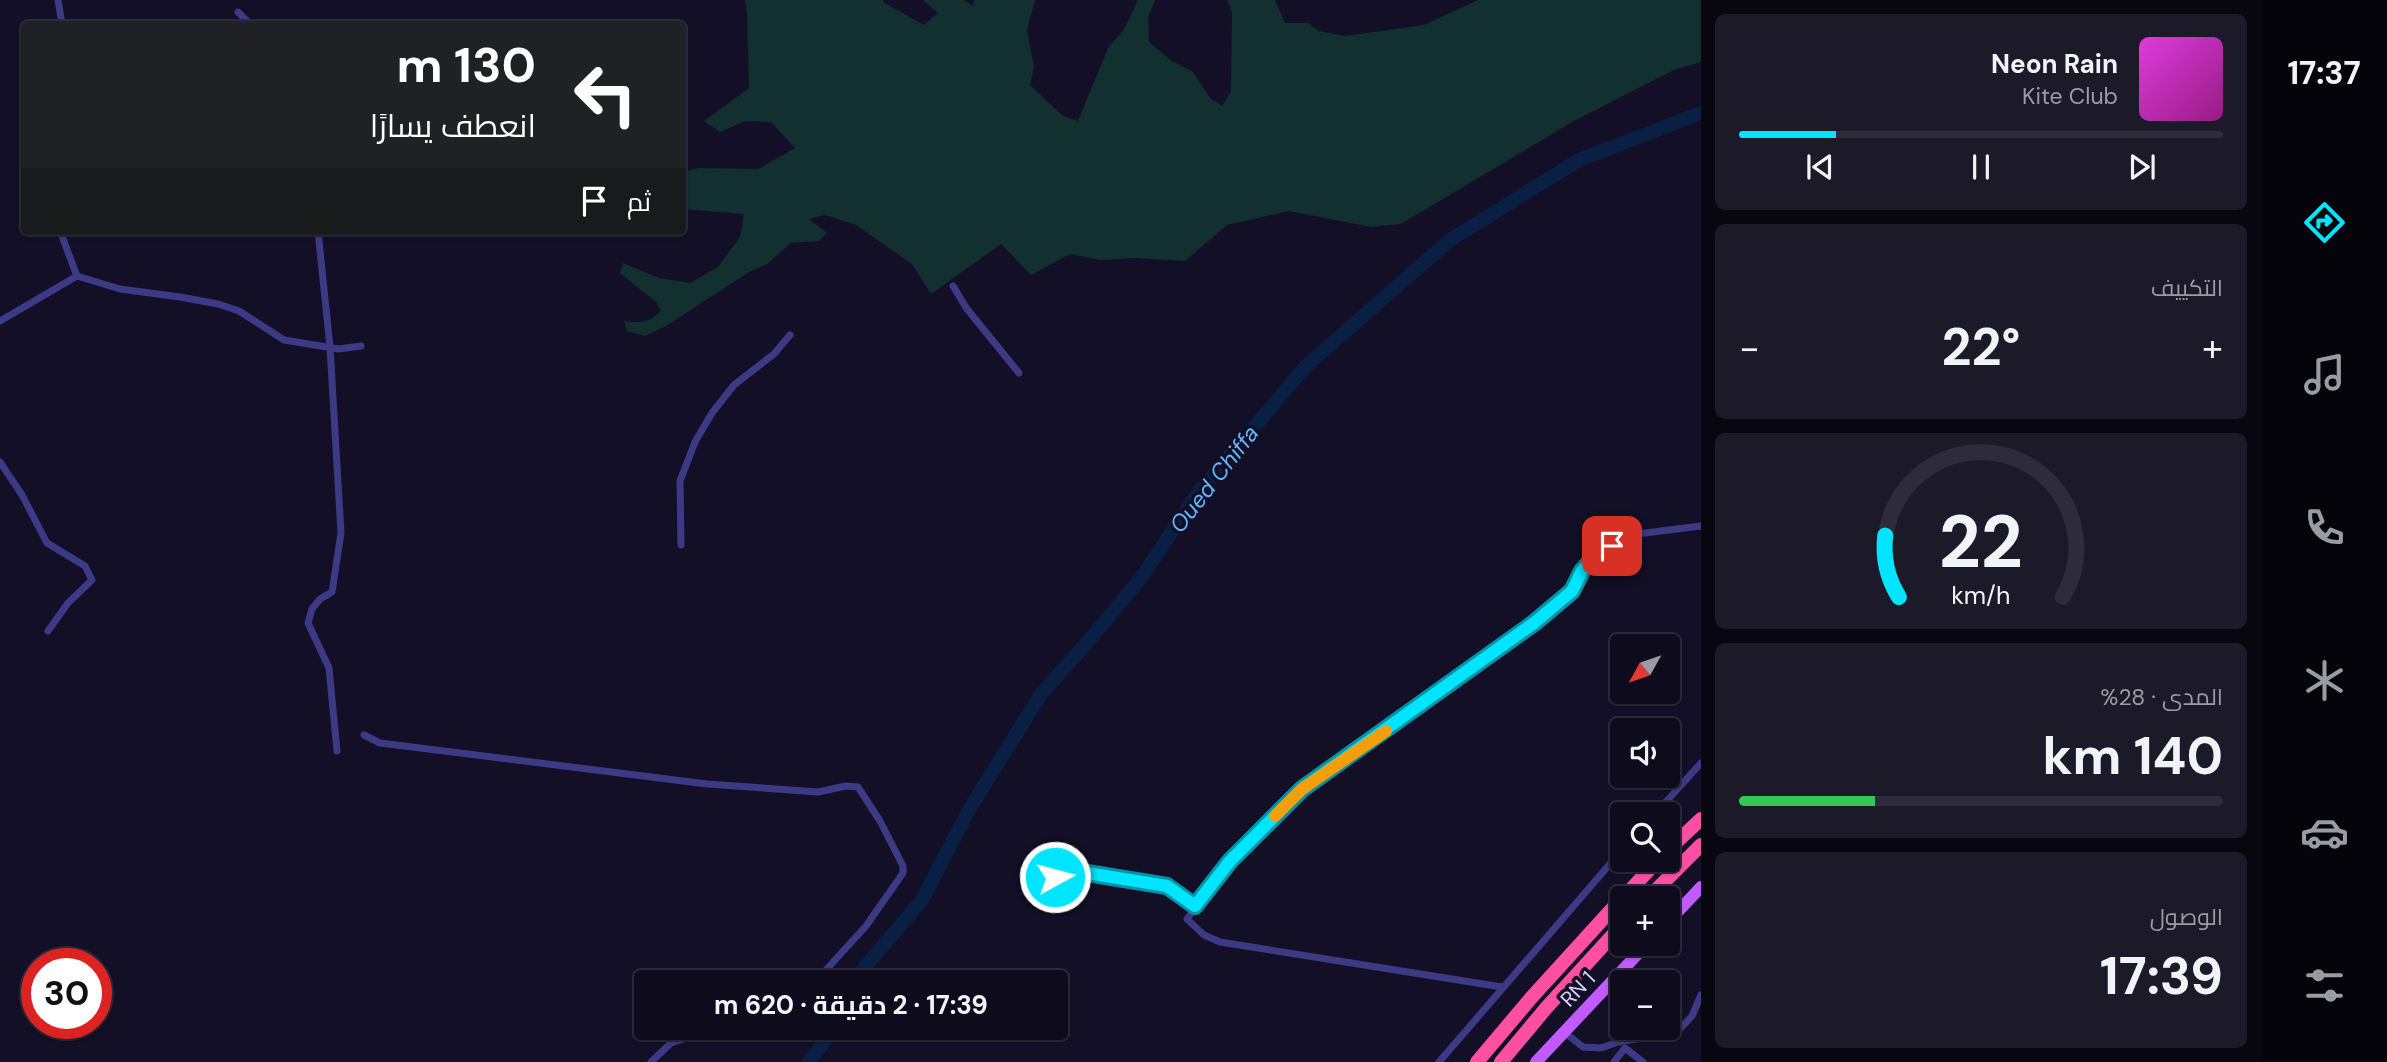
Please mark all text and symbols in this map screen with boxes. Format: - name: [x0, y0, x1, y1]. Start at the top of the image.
- text: 130 m: [396, 33, 536, 97]
- text: Neon Rain: [1991, 47, 2118, 81]
- icon: left: [560, 49, 651, 140]
- text: 17:37: [2287, 52, 2361, 94]
- text: Kite Club: [2022, 81, 2118, 111]
- text: انعطف يسارًا: [370, 105, 536, 147]
- icon: previous: [1801, 148, 1839, 186]
- icon: pause: [1962, 148, 2000, 186]
- icon: next: [2123, 148, 2161, 186]
- icon: arrive: [575, 182, 613, 220]
- text: ثم: [627, 185, 651, 219]
- icon: directions: [2300, 198, 2349, 247]
- text: التكييف: [2151, 273, 2223, 303]
- text: 22°: [1942, 313, 2020, 381]
- text: −: [1739, 323, 1760, 373]
- text: +: [2202, 323, 2223, 373]
- icon: music: [2300, 350, 2349, 399]
- water label: Oued Chiffa: [1163, 419, 1265, 539]
- text: 22: [1939, 495, 2023, 590]
- icon: phone: [2300, 503, 2349, 552]
- pin: [1582, 516, 1642, 576]
- icon: arrive: [1593, 527, 1631, 565]
- text: km/h: [1951, 579, 2011, 612]
- north arrow: [1610, 634, 1680, 704]
- map controls: [1610, 634, 1680, 1040]
- icon: climate: [2300, 656, 2349, 705]
- text: المدى · 28%: [2100, 682, 2223, 712]
- button: sound: [1610, 718, 1680, 788]
- text: 140 km: [2042, 722, 2223, 790]
- button: search: [1610, 802, 1680, 872]
- icon: car: [2300, 808, 2349, 857]
- position arrow: [1018, 840, 1092, 914]
- button: +: [1610, 886, 1680, 956]
- text: الوصول: [2150, 902, 2223, 932]
- text: 17:39: [2100, 942, 2223, 1010]
- speed limit sign: 30: [21, 948, 112, 1039]
- icon: filters: [2300, 961, 2349, 1010]
- street label: RN 1: [1554, 965, 1602, 1013]
- button: −: [1610, 970, 1680, 1040]
- text: 17:39 · 2 دقيقة · 620 m: [714, 988, 988, 1022]

